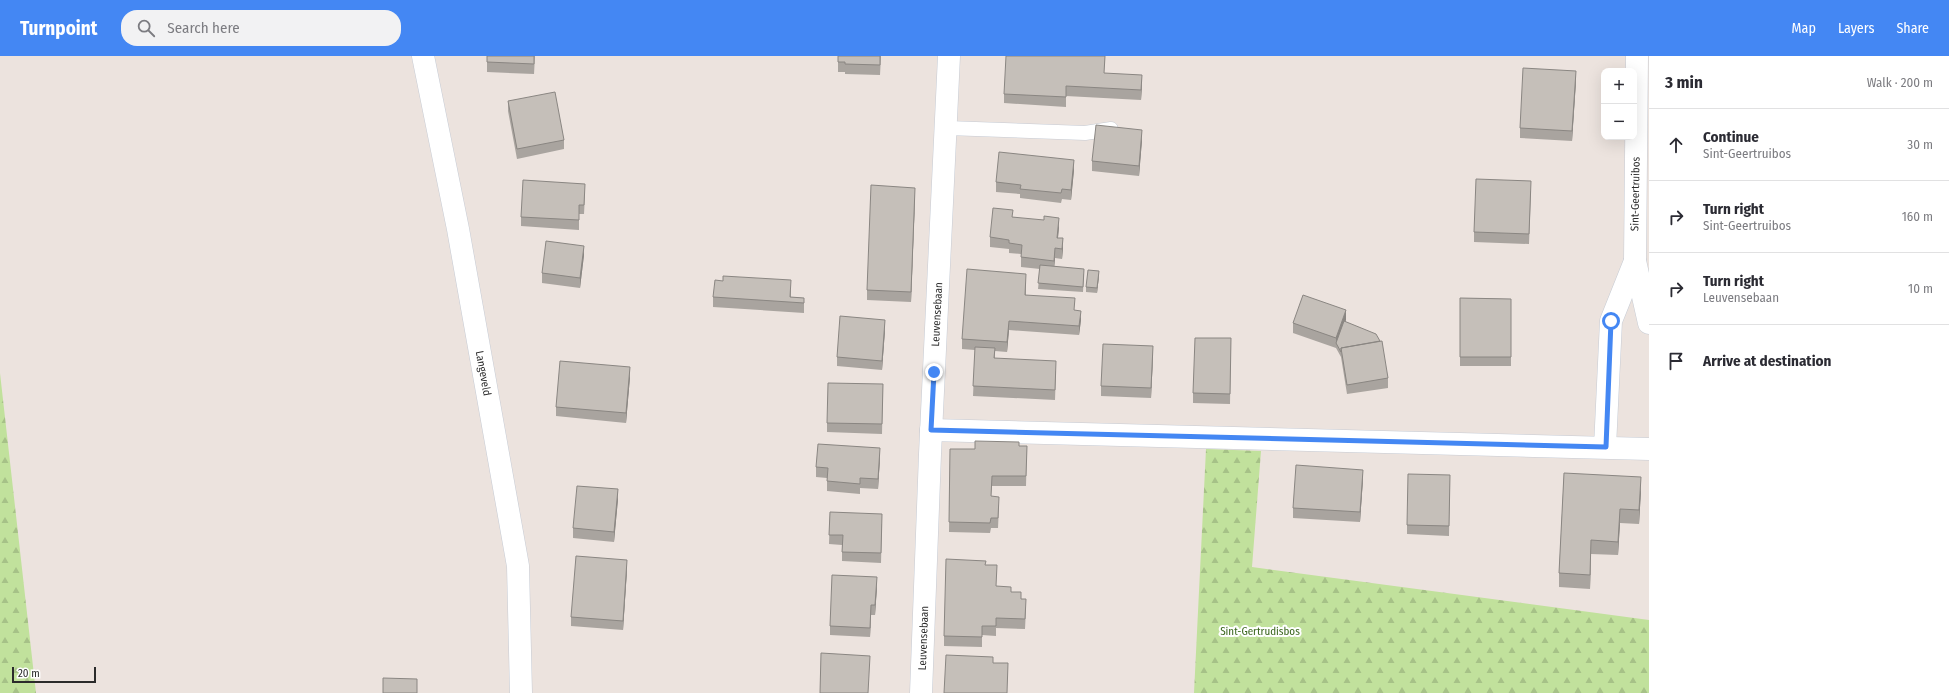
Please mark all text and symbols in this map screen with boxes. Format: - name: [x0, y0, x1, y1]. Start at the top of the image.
- search box: [121, 10, 401, 46]
- text: Turnpoint: [20, 17, 97, 40]
- icon: search: [135, 17, 157, 39]
- text: Search here: [167, 19, 240, 37]
- text: Map: [1792, 20, 1816, 37]
- text: Layers: [1838, 20, 1874, 37]
- text: Share: [1896, 20, 1929, 37]
- map controls: [1601, 68, 1637, 140]
- button: +: [1601, 68, 1637, 104]
- text: 3 min: [1665, 72, 1703, 93]
- text: Walk · 200 m: [1867, 75, 1933, 90]
- button: −: [1601, 104, 1637, 140]
- text: Continue: [1703, 128, 1759, 146]
- icon: ahead: [1665, 134, 1687, 156]
- text: 30 m: [1907, 137, 1933, 152]
- text: Sint-Geertruibos: [1703, 146, 1791, 161]
- street label: Sint-Geertruibos: [1628, 156, 1643, 231]
- text: Turn right: [1703, 200, 1764, 218]
- icon: right: [1665, 206, 1687, 228]
- text: 160 m: [1902, 209, 1933, 224]
- text: Sint-Geertruibos: [1703, 218, 1791, 233]
- text: Turn right: [1703, 272, 1764, 290]
- icon: right: [1665, 278, 1687, 300]
- text: 10 m: [1908, 281, 1933, 296]
- street label: Leuvensebaan: [929, 282, 945, 347]
- text: Leuvensebaan: [1703, 290, 1779, 305]
- route start: [1602, 312, 1620, 330]
- street label: Langeveld: [473, 350, 494, 397]
- icon: arrive: [1665, 350, 1687, 372]
- text: Arrive at destination: [1703, 352, 1831, 370]
- route end: [925, 363, 943, 381]
- street label: Leuvensebaan: [916, 606, 931, 670]
- park label: Sint-Gertrudisbos: [1220, 625, 1300, 638]
- scale bar: [12, 665, 96, 684]
- text: 20 m: [18, 667, 40, 680]

